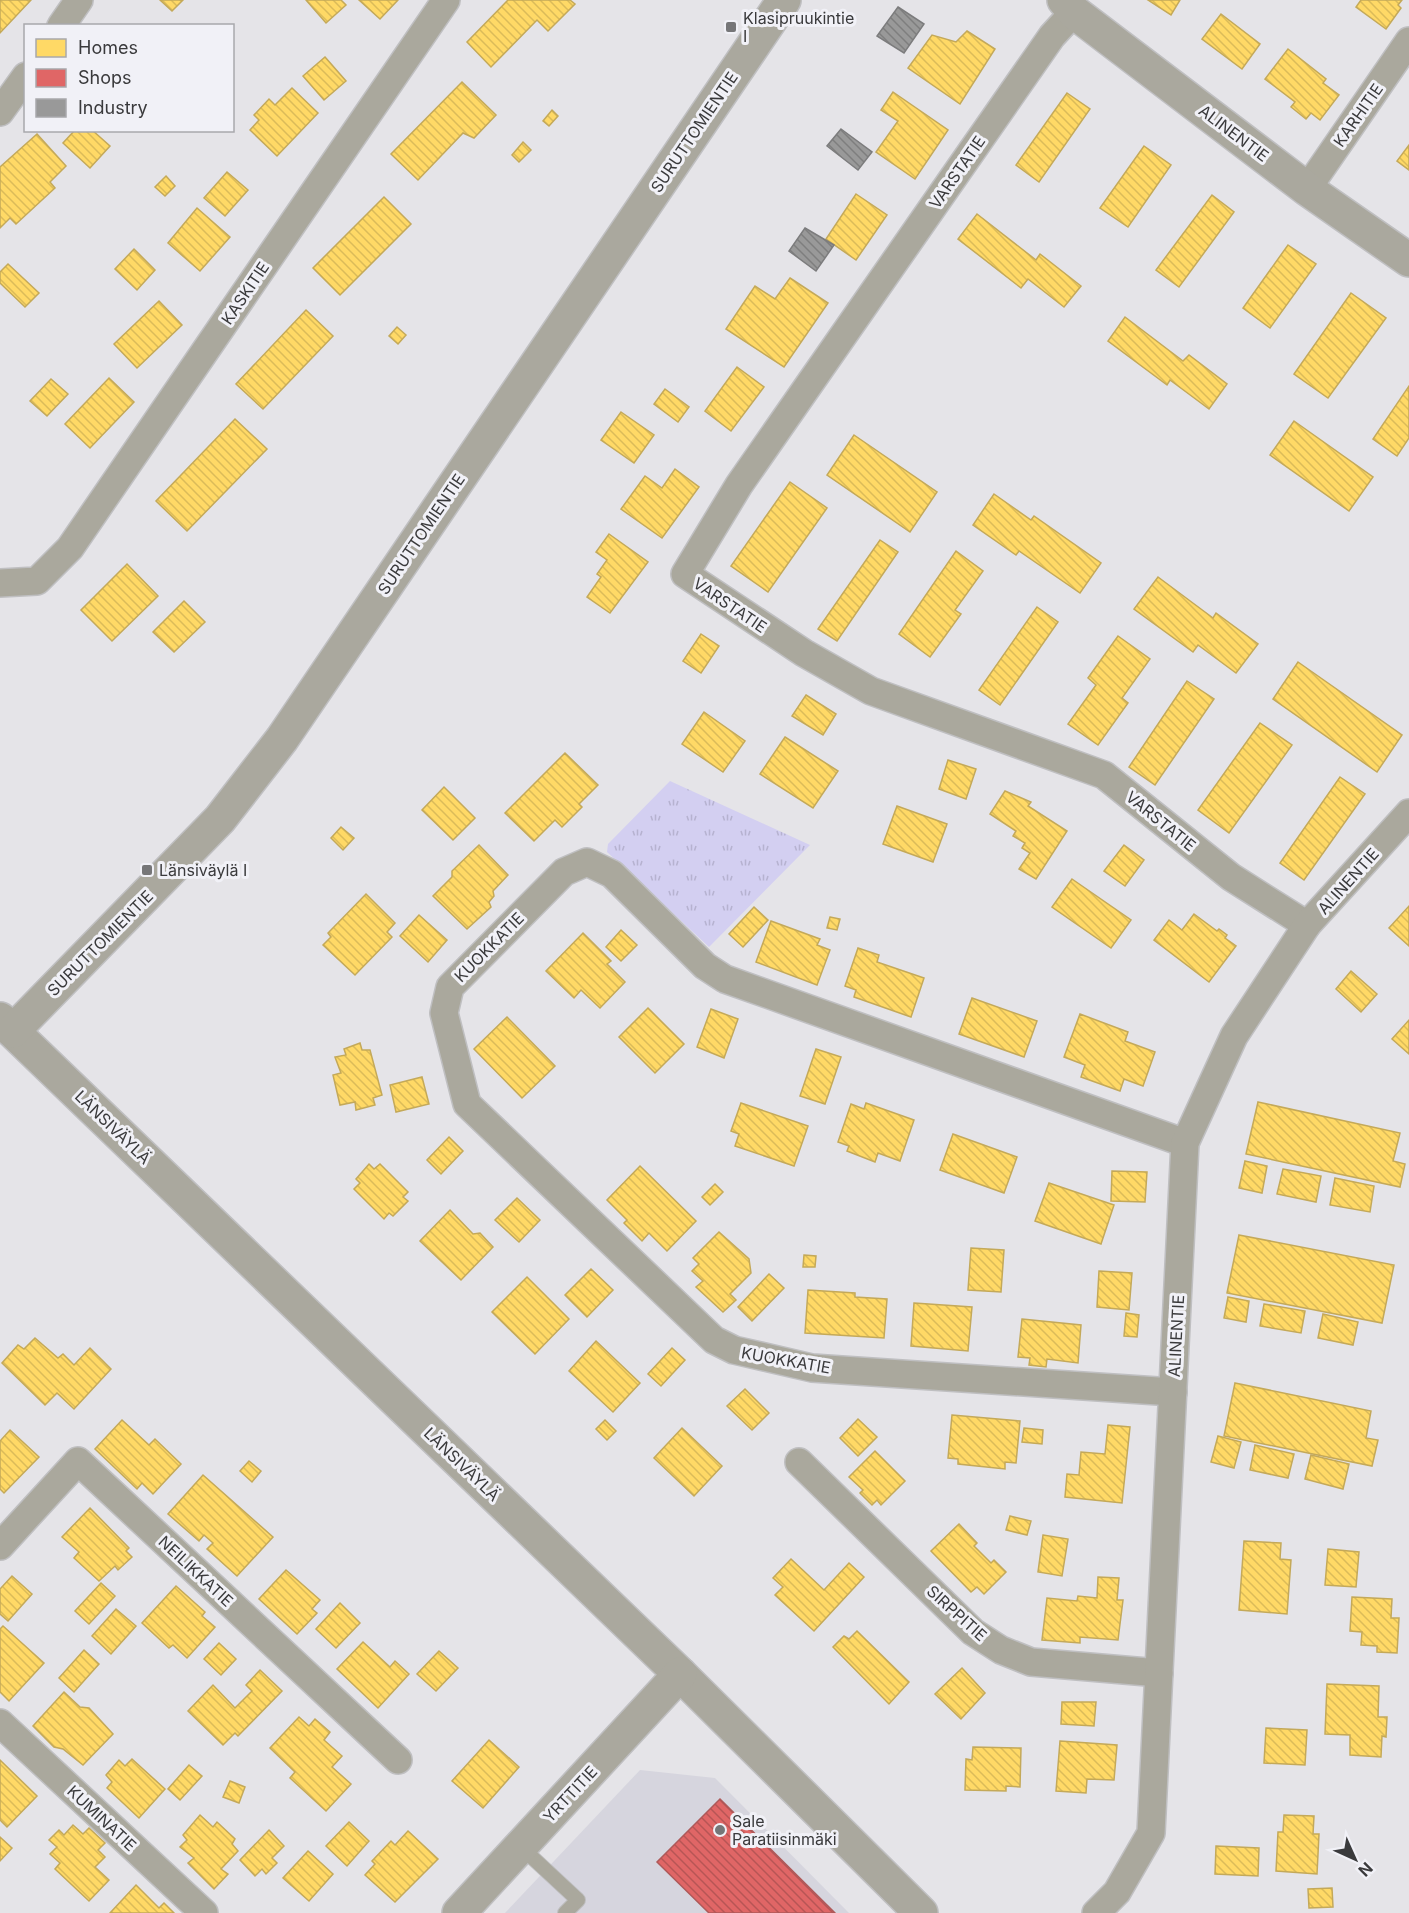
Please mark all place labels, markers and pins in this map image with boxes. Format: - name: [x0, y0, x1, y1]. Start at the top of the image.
- place label: Klasipruukintie I: [743, 8, 854, 46]
- marker: Klasipruukintie I: [724, 20, 738, 34]
- place label: Länsiväylä I: [159, 860, 247, 880]
- marker: Länsiväylä I: [140, 863, 154, 877]
- place label: Sale Paratiisinmäki: [732, 1811, 837, 1849]
- marker: Sale Paratiisinmäki: [713, 1823, 727, 1837]

